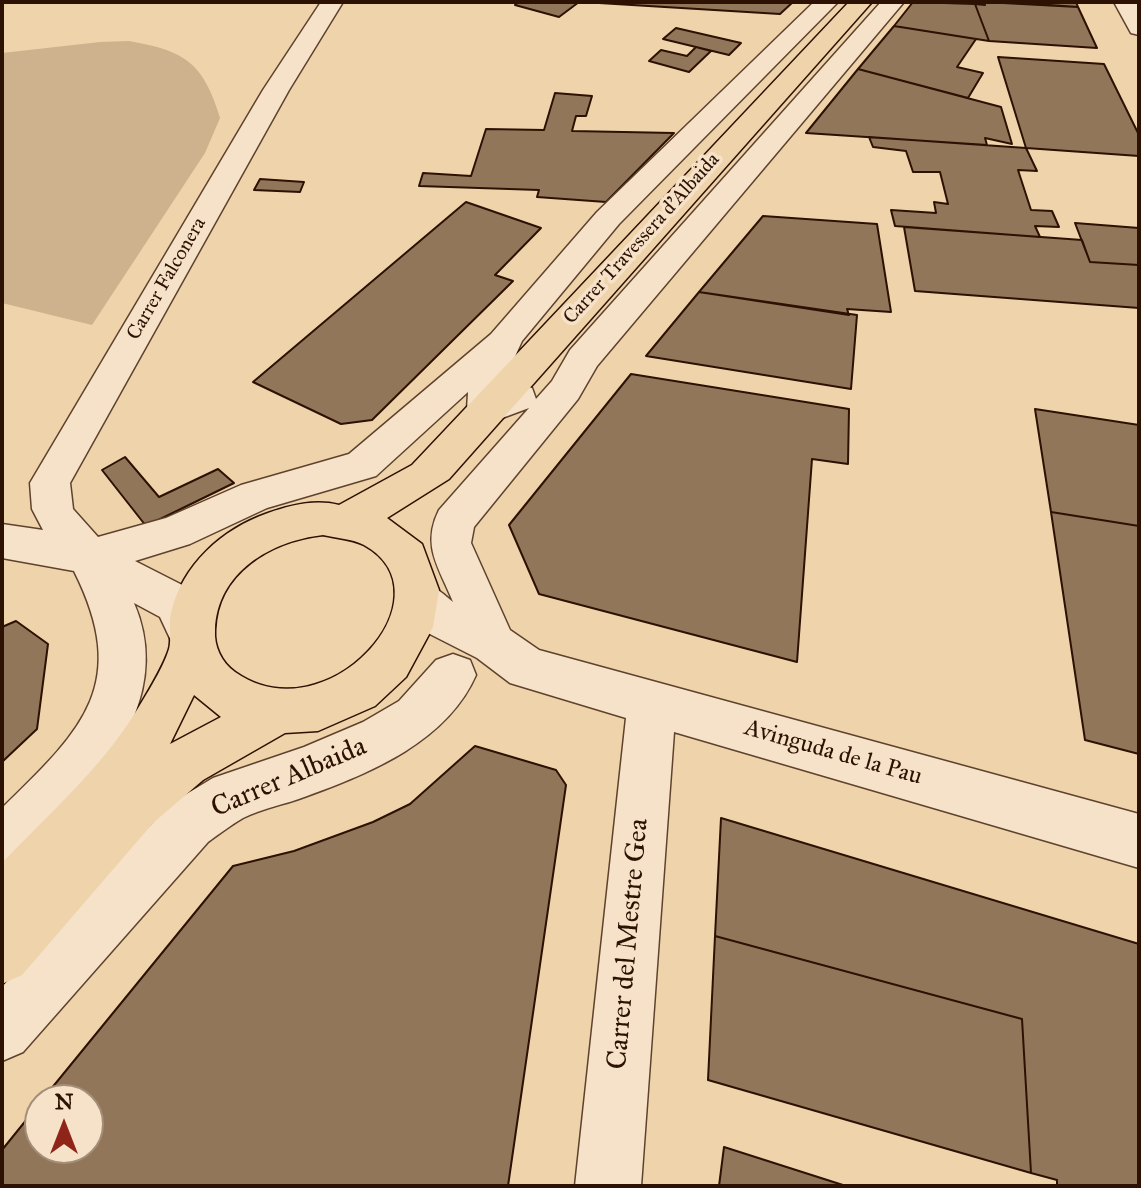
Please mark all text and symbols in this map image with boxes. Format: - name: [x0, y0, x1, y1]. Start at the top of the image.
- street label: Carrer Travessera d'Albaida: [559, 148, 725, 330]
- street label: Carrer Falconera: [122, 214, 212, 344]
- street label: Avinguda de la Pau: [741, 714, 925, 792]
- street label: Carrer Albaida: [206, 730, 372, 826]
- street label: Carrer del Mestre Gea: [601, 817, 657, 1071]
- north arrow: [24, 1084, 104, 1164]
- text: N: [55, 1088, 73, 1115]

